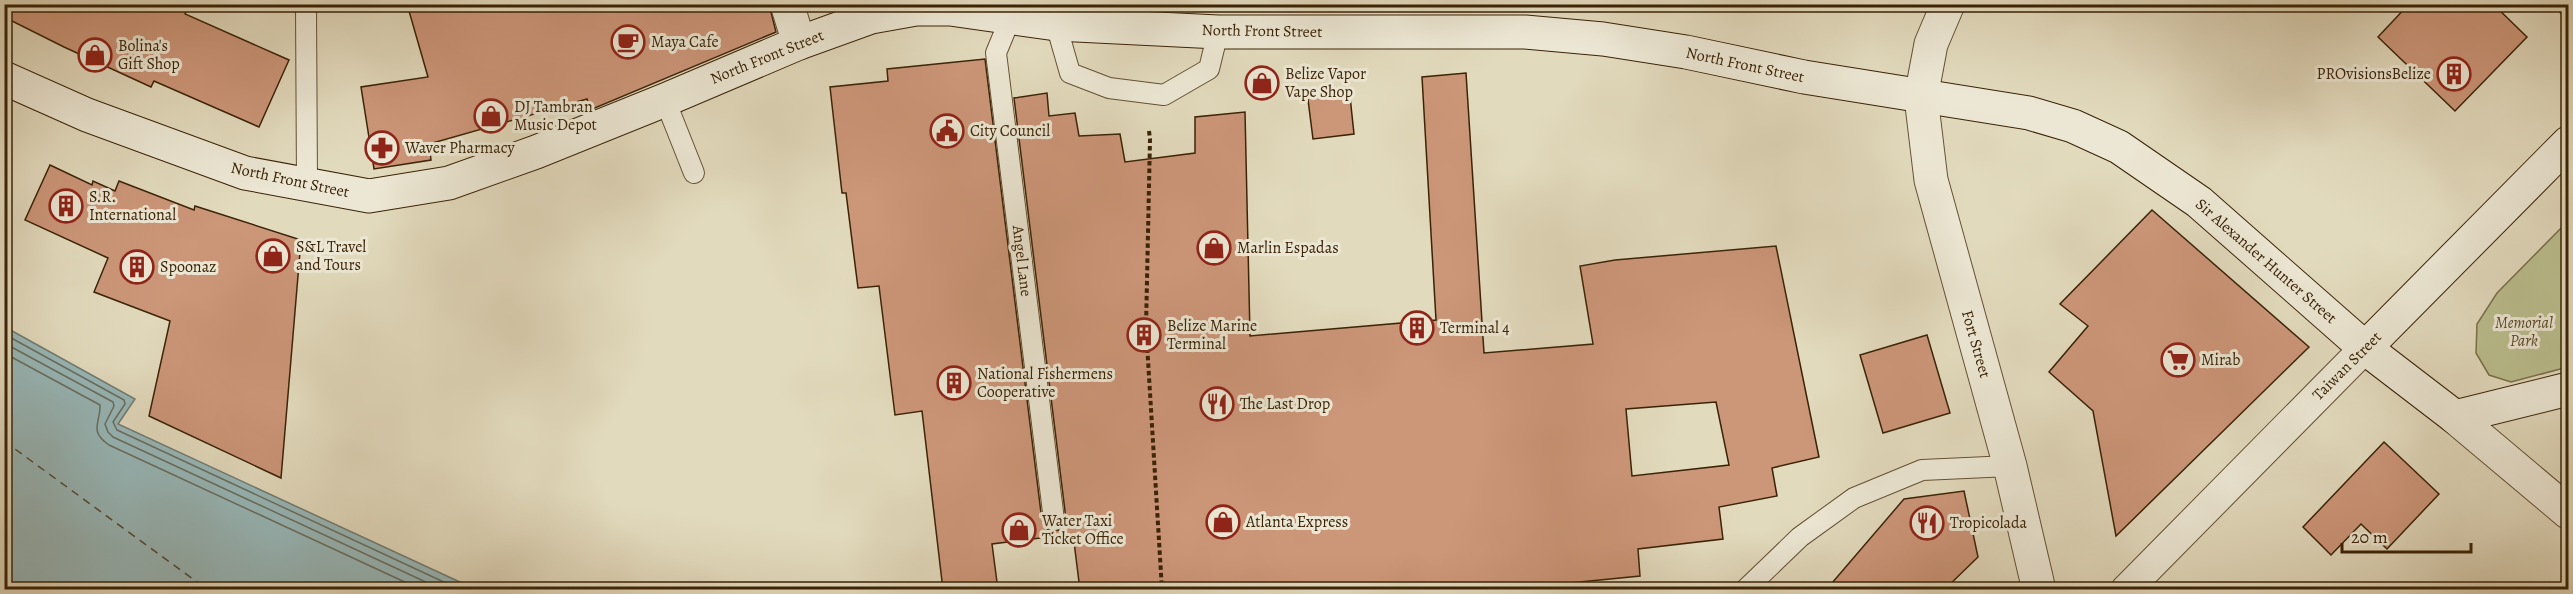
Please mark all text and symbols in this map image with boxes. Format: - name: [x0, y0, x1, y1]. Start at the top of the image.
- street label: North Front Street: [1201, 19, 1323, 43]
- cafe icon: Maya Cafe: [610, 24, 646, 60]
- street label: North Front Street: [707, 24, 827, 90]
- place label: Maya Cafe: [651, 31, 719, 53]
- place label: Bolina's Gift Shop: [118, 35, 180, 75]
- shop icon: Bolina's Gift Shop: [77, 37, 113, 73]
- street label: North Front Street: [1684, 42, 1806, 88]
- building icon: PROvisionsBelize: [2436, 56, 2472, 92]
- place label: Belize Vapor Vape Shop: [1284, 63, 1366, 103]
- place label: PROvisionsBelize: [2317, 63, 2431, 85]
- shop icon: Belize Vapor Vape Shop: [1244, 65, 1280, 101]
- place label: DJ Tambran Music Depot: [514, 96, 597, 136]
- shop icon: DJ Tambran Music Depot: [473, 98, 509, 134]
- public building icon: City Council: [929, 113, 965, 149]
- place label: City Council: [970, 120, 1050, 142]
- pharmacy icon: Waver Pharmacy: [364, 130, 400, 166]
- place label: Waver Pharmacy: [404, 137, 516, 159]
- street label: North Front Street: [229, 157, 351, 203]
- place label: S.R. International: [89, 186, 176, 226]
- building icon: S.R. International: [48, 188, 84, 224]
- street label: Sir Alexander Hunter Street: [2190, 193, 2342, 329]
- street label: Angel Lane: [1007, 223, 1037, 298]
- shop icon: Marlin Espadas: [1196, 230, 1232, 266]
- place label: S&L Travel and Tours: [296, 236, 366, 276]
- place label: Marlin Espadas: [1237, 237, 1339, 259]
- shop icon: S&L Travel and Tours: [255, 238, 291, 274]
- building icon: Spoonaz: [119, 249, 155, 285]
- place label: Spoonaz: [160, 256, 216, 278]
- street label: Fort Street: [1956, 308, 1996, 380]
- building icon: Terminal 4: [1399, 310, 1435, 346]
- park label: Memorial Park: [2495, 312, 2553, 352]
- place label: Belize Marine Terminal: [1167, 315, 1257, 355]
- building icon: Belize Marine Terminal: [1126, 317, 1162, 353]
- place label: Terminal 4: [1440, 317, 1509, 339]
- street label: Taiwan Street: [2308, 327, 2386, 405]
- supermarket icon: Mirab: [2160, 342, 2196, 378]
- place label: Mirab: [2201, 349, 2240, 371]
- place label: National Fishermens Cooperative: [977, 363, 1113, 403]
- building icon: National Fishermens Cooperative: [936, 365, 972, 401]
- restaurant icon: The Last Drop: [1199, 386, 1235, 422]
- place label: The Last Drop: [1240, 393, 1330, 415]
- shop icon: Atlanta Express: [1205, 504, 1241, 540]
- restaurant icon: Tropicolada: [1909, 505, 1945, 541]
- place label: Water Taxi Ticket Office: [1041, 510, 1124, 550]
- place label: Atlanta Express: [1245, 511, 1348, 533]
- shop icon: Water Taxi Ticket Office: [1001, 512, 1037, 548]
- place label: Tropicolada: [1950, 512, 2028, 534]
- scale bar: [2342, 516, 2471, 554]
- text: 20 m: [2351, 525, 2388, 549]

